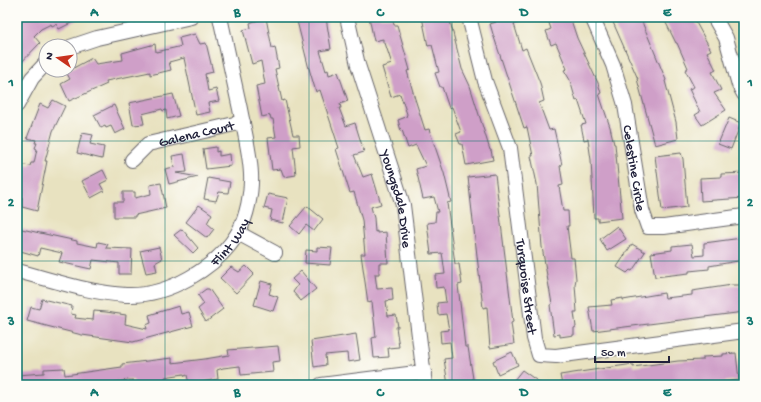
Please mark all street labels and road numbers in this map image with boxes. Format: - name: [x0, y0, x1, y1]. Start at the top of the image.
- street label: Galena Court: [157, 118, 237, 152]
- street label: Celestine Circle: [617, 124, 648, 213]
- street label: Youngsdale Drive: [374, 147, 414, 250]
- street label: Flint Way: [207, 217, 255, 272]
- street label: Turquoise Street: [510, 237, 540, 336]

